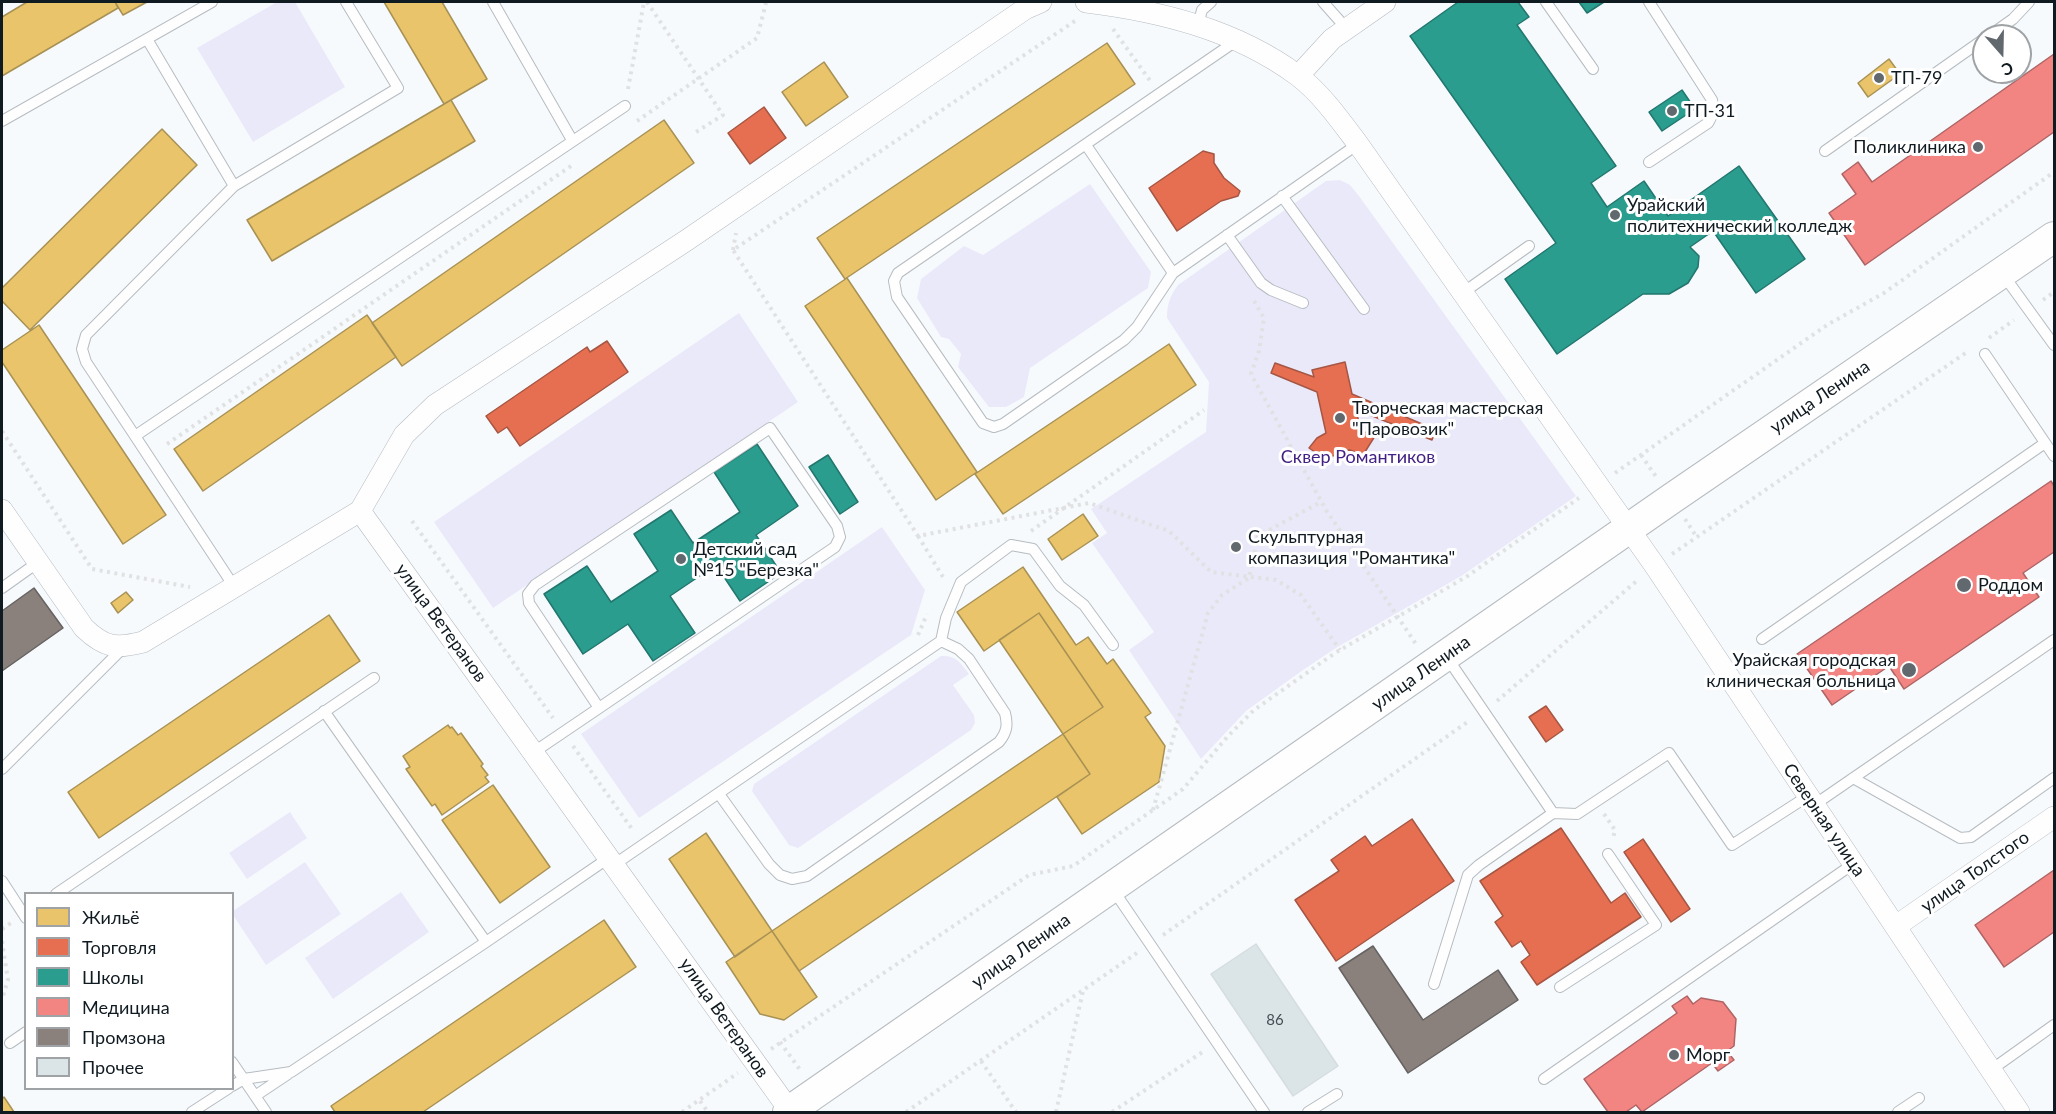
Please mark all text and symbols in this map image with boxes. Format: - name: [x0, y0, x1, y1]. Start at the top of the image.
- north arrow: [1972, 24, 2032, 84]
- text: С: [1999, 59, 2016, 80]
- place label: ТП-79: [1891, 67, 1942, 89]
- marker: ТП-79: [1872, 71, 1886, 85]
- place label: ТП-31: [1684, 100, 1735, 122]
- marker: ТП-31: [1665, 104, 1679, 118]
- place label: Поликлиника: [1853, 136, 1966, 158]
- marker: Поликлиника: [1971, 140, 1985, 154]
- place label: Урайский политехнический колледж: [1627, 194, 1852, 236]
- marker: Урайский политехнический колледж: [1608, 208, 1622, 222]
- street label: улица Ленина: [1766, 356, 1874, 438]
- place label: Творческая мастерская "Паровозик": [1352, 397, 1543, 440]
- marker: Творческая мастерская "Паровозик": [1333, 411, 1347, 425]
- park label: Сквер Романтиков: [1281, 446, 1435, 468]
- place label: Скульптурная компазиция "Романтика": [1248, 526, 1455, 568]
- place label: Детский сад №15 "Березка": [693, 538, 819, 580]
- marker: Скульптурная компазиция "Романтика": [1229, 540, 1243, 554]
- marker: Детский сад №15 "Березка": [674, 552, 688, 566]
- street label: улица Ветеранов: [391, 560, 491, 686]
- place label: Роддом: [1978, 574, 2043, 596]
- marker: Роддом: [1955, 576, 1973, 594]
- street label: улица Ленина: [1367, 631, 1475, 715]
- place label: Урайская городская клиническая больница: [1706, 649, 1896, 692]
- marker: Урайская городская клиническая больница: [1900, 661, 1918, 679]
- street label: Северная улица: [1778, 759, 1870, 881]
- street label: улица Толстого: [1917, 827, 2033, 917]
- legend: [24, 892, 234, 1090]
- text: Жильё: [82, 906, 140, 928]
- street label: улица Ленина: [967, 909, 1075, 993]
- text: Торговля: [82, 936, 156, 958]
- street label: улица Ветеранов: [675, 954, 773, 1082]
- text: Школы: [82, 966, 144, 988]
- text: Медицина: [82, 996, 170, 1018]
- house number: 86: [1266, 1011, 1284, 1029]
- text: Промзона: [82, 1026, 165, 1048]
- place label: Морг: [1686, 1044, 1730, 1066]
- marker: Морг: [1667, 1048, 1681, 1062]
- text: Прочее: [82, 1056, 144, 1078]

